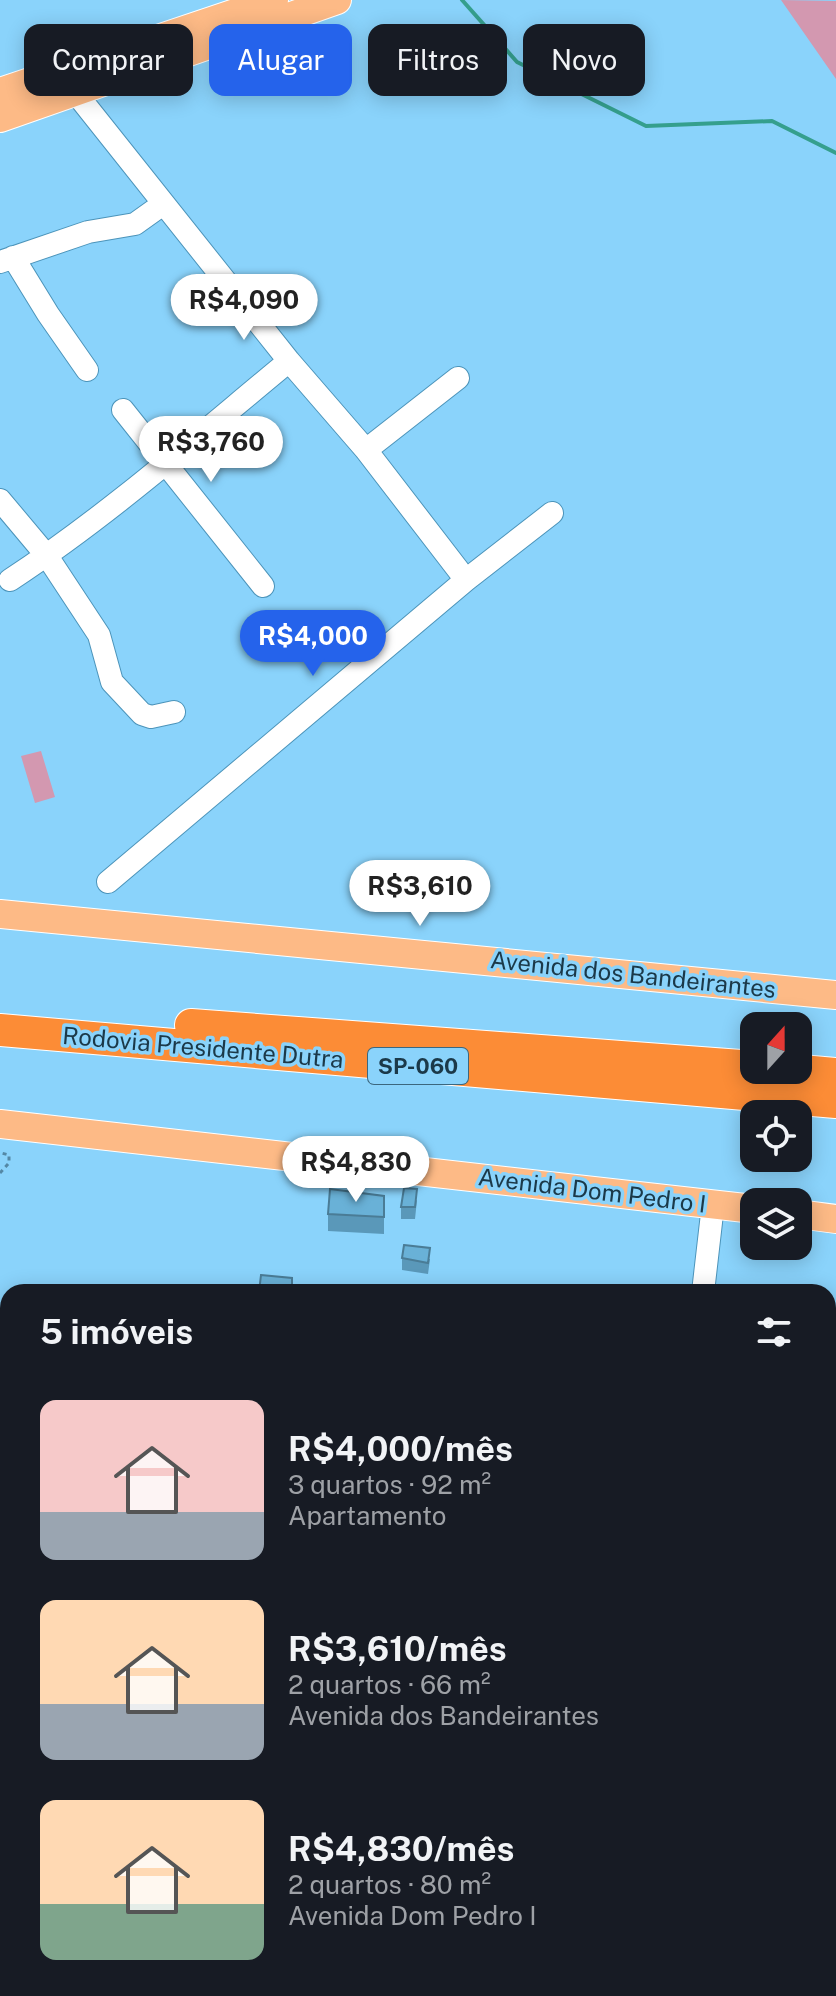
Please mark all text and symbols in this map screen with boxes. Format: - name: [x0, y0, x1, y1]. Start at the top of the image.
- chip: Comprar: [24, 24, 193, 96]
- chip: Alugar: [209, 24, 352, 96]
- chip: Filtros: [368, 24, 507, 96]
- chip: Novo: [523, 24, 645, 96]
- pin: R$4,090: [170, 274, 318, 342]
- text: R$4,090: [189, 284, 299, 315]
- pin: R$3,760: [137, 416, 285, 484]
- text: R$3,760: [157, 426, 265, 457]
- pin: R$4,000: [239, 610, 387, 678]
- text: R$4,000: [258, 620, 368, 651]
- pin: R$3,610: [346, 860, 494, 928]
- text: R$3,610: [367, 870, 473, 901]
- street label: Avenida dos Bandeirantes: [489, 945, 777, 1003]
- north arrow: [740, 1012, 812, 1084]
- map controls: [740, 1012, 812, 1260]
- street label: Rodovia Presidente Dutra: [61, 1021, 345, 1073]
- road number: SP-060: [368, 1048, 468, 1084]
- button: locate: [740, 1100, 812, 1172]
- pin: R$4,830: [282, 1136, 430, 1204]
- text: R$4,830: [300, 1146, 412, 1177]
- street label: Avenida Dom Pedro I: [477, 1162, 708, 1218]
- button: layers: [740, 1188, 812, 1260]
- icon: filters: [752, 1310, 796, 1354]
- text: 5 imóveis: [40, 1312, 193, 1352]
- text: R$4,000/mês: [288, 1429, 513, 1469]
- icon: home: [104, 1432, 200, 1528]
- text: 3 quartos · 92 m²: [288, 1469, 491, 1500]
- text: Apartamento: [288, 1500, 446, 1531]
- text: R$3,610/mês: [288, 1629, 507, 1669]
- icon: home: [104, 1632, 200, 1728]
- text: 2 quartos · 66 m²: [288, 1669, 491, 1700]
- text: Avenida dos Bandeirantes: [288, 1700, 599, 1731]
- text: R$4,830/mês: [288, 1829, 515, 1869]
- icon: home: [104, 1832, 200, 1928]
- text: 2 quartos · 80 m²: [288, 1869, 491, 1900]
- text: Avenida Dom Pedro I: [288, 1900, 537, 1931]

